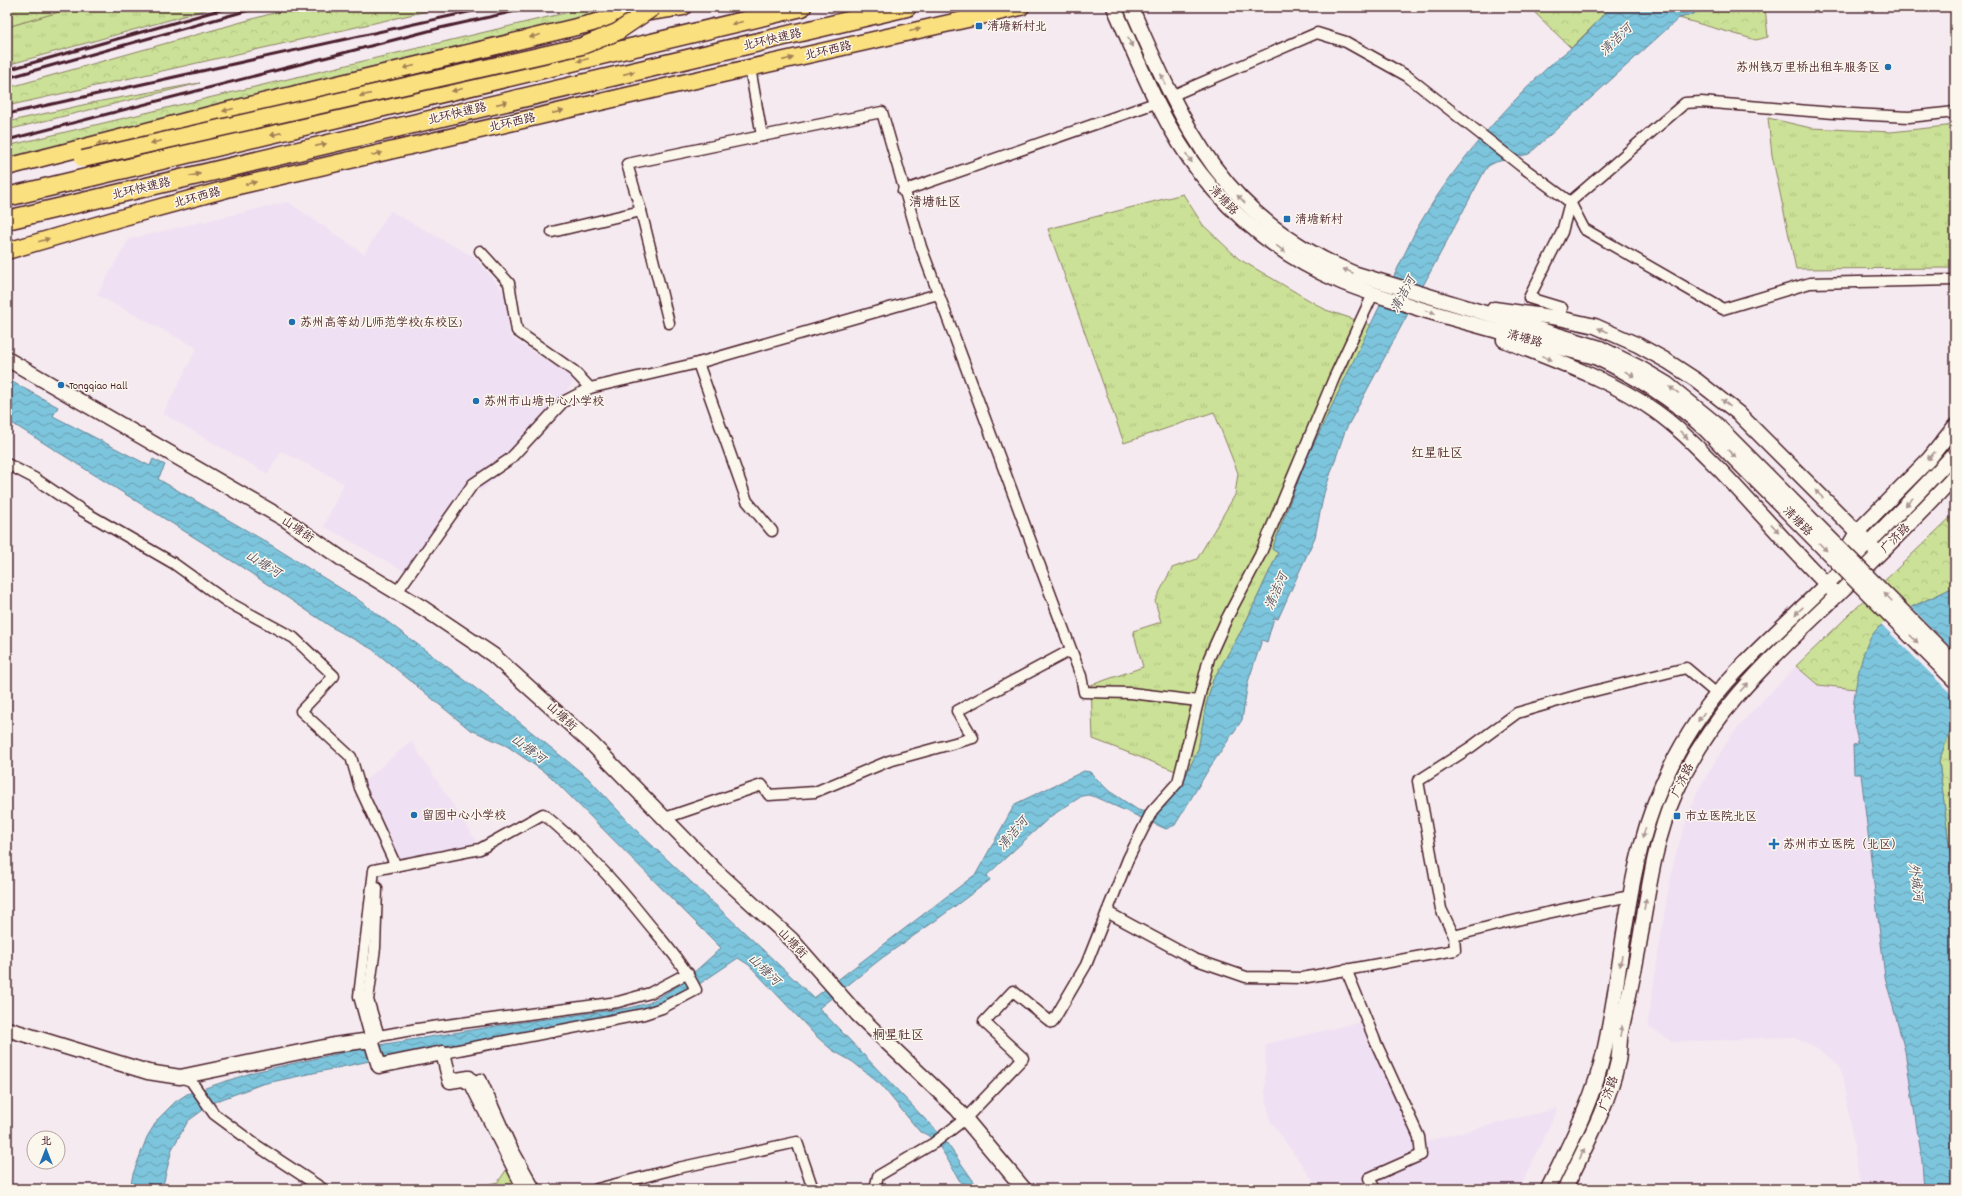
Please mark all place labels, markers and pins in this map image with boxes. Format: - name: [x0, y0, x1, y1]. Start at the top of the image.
- place label: 清塘新村北: [987, 19, 1047, 36]
- marker: 清塘新村北: [974, 21, 984, 31]
- place label: 苏州钱万里桥出租车服务区: [1736, 60, 1880, 77]
- marker: 苏州钱万里桥出租车服务区: [1883, 62, 1893, 72]
- place label: 清塘新村: [1295, 212, 1343, 229]
- marker: 清塘新村: [1282, 214, 1292, 224]
- place label: 苏州高等幼儿师范学校(东校区): [300, 315, 462, 332]
- marker: 苏州高等幼儿师范学校(东校区): [287, 317, 297, 327]
- place label: Tongqiao Hall: [69, 378, 128, 395]
- marker: Tongqiao Hall: [56, 380, 66, 390]
- place label: 苏州市山塘中心小学校: [484, 394, 604, 411]
- marker: 苏州市山塘中心小学校: [471, 396, 481, 406]
- place label: 留园中心小学校: [422, 808, 506, 825]
- place label: 市立医院北区: [1685, 809, 1757, 826]
- marker: 留园中心小学校: [409, 810, 419, 820]
- marker: 市立医院北区: [1672, 811, 1682, 821]
- place label: 苏州市立医院（北区）: [1783, 837, 1903, 854]
- marker: 苏州市立医院（北区）: [1768, 838, 1780, 850]

